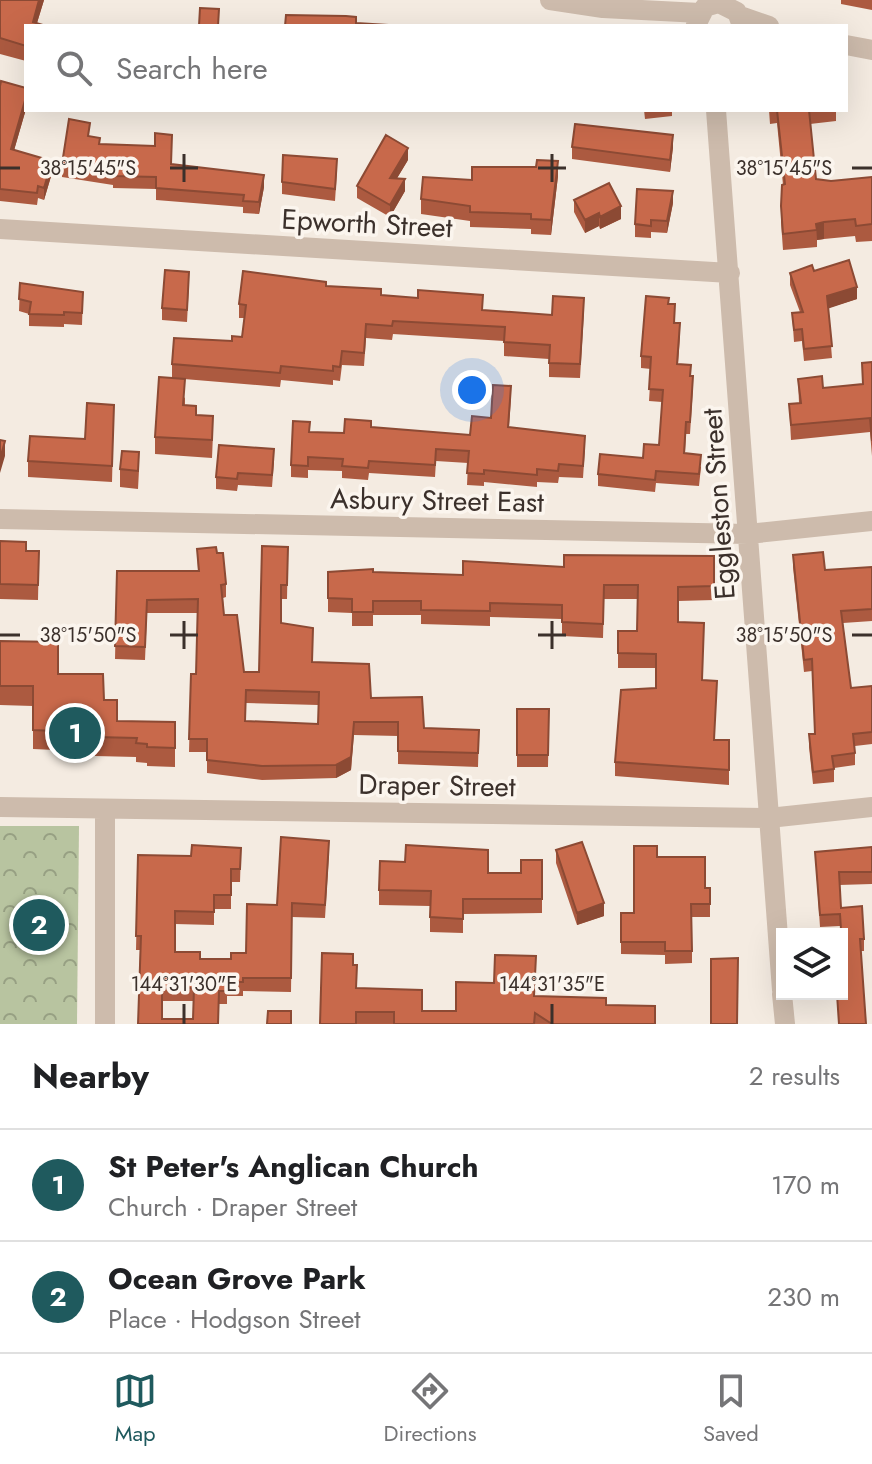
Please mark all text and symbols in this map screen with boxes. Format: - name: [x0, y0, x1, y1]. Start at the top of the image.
- search box: [24, 24, 848, 112]
- icon: search: [52, 46, 96, 90]
- text: Search here: [116, 47, 268, 90]
- text: 38°15'45"S: [40, 154, 136, 183]
- text: 38°15'45"S: [736, 154, 832, 183]
- street label: Epworth Street: [280, 199, 454, 248]
- your location: [452, 370, 492, 410]
- street label: Eggleston Street: [691, 407, 746, 601]
- street label: Asbury Street East: [330, 478, 544, 523]
- text: 38°15'50"S: [40, 621, 136, 650]
- text: 38°15'50"S: [736, 621, 832, 650]
- pin: 1: [49, 703, 101, 763]
- street label: Draper Street: [358, 764, 516, 807]
- pin: 2: [13, 895, 65, 955]
- map controls: [776, 928, 848, 1000]
- button: layers: [776, 928, 848, 1000]
- text: 144°31'30"E: [131, 970, 237, 999]
- text: 144°31'35"E: [499, 970, 605, 999]
- text: Nearby: [32, 1052, 149, 1101]
- text: 2 results: [749, 1057, 840, 1095]
- text: St Peter's Anglican Church: [108, 1145, 479, 1188]
- text: 1: [51, 1166, 65, 1204]
- text: 170 m: [771, 1166, 840, 1204]
- text: Church · Draper Street: [108, 1188, 357, 1226]
- text: Ocean Grove Park: [108, 1257, 366, 1300]
- text: 2: [49, 1278, 67, 1316]
- text: 230 m: [767, 1278, 840, 1316]
- text: Place · Hodgson Street: [108, 1300, 361, 1338]
- tab: Map: [113, 1369, 157, 1449]
- tab: Directions: [384, 1369, 477, 1449]
- tab: Saved: [703, 1369, 759, 1449]

